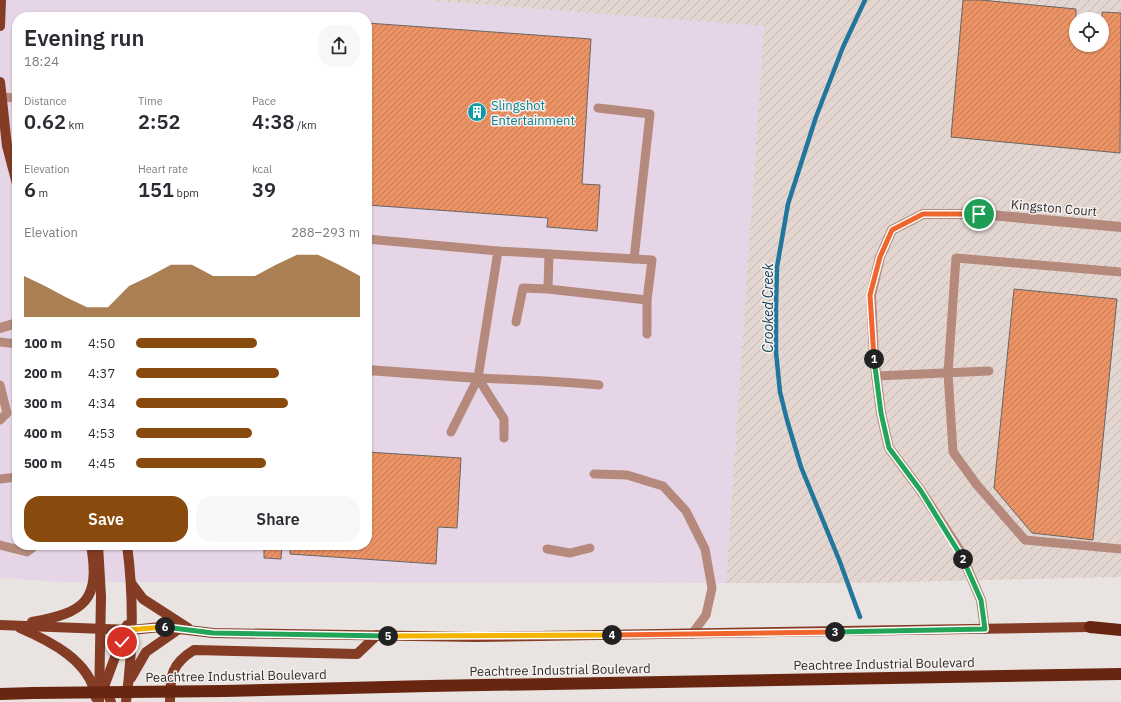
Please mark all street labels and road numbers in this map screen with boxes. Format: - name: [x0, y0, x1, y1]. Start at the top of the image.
- street label: Kingston Court: [1010, 196, 1098, 220]
- street label: Peachtree Industrial Boulevard: [793, 654, 975, 674]
- street label: Peachtree Industrial Boulevard: [469, 660, 651, 680]
- street label: Peachtree Industrial Boulevard: [145, 666, 327, 686]

